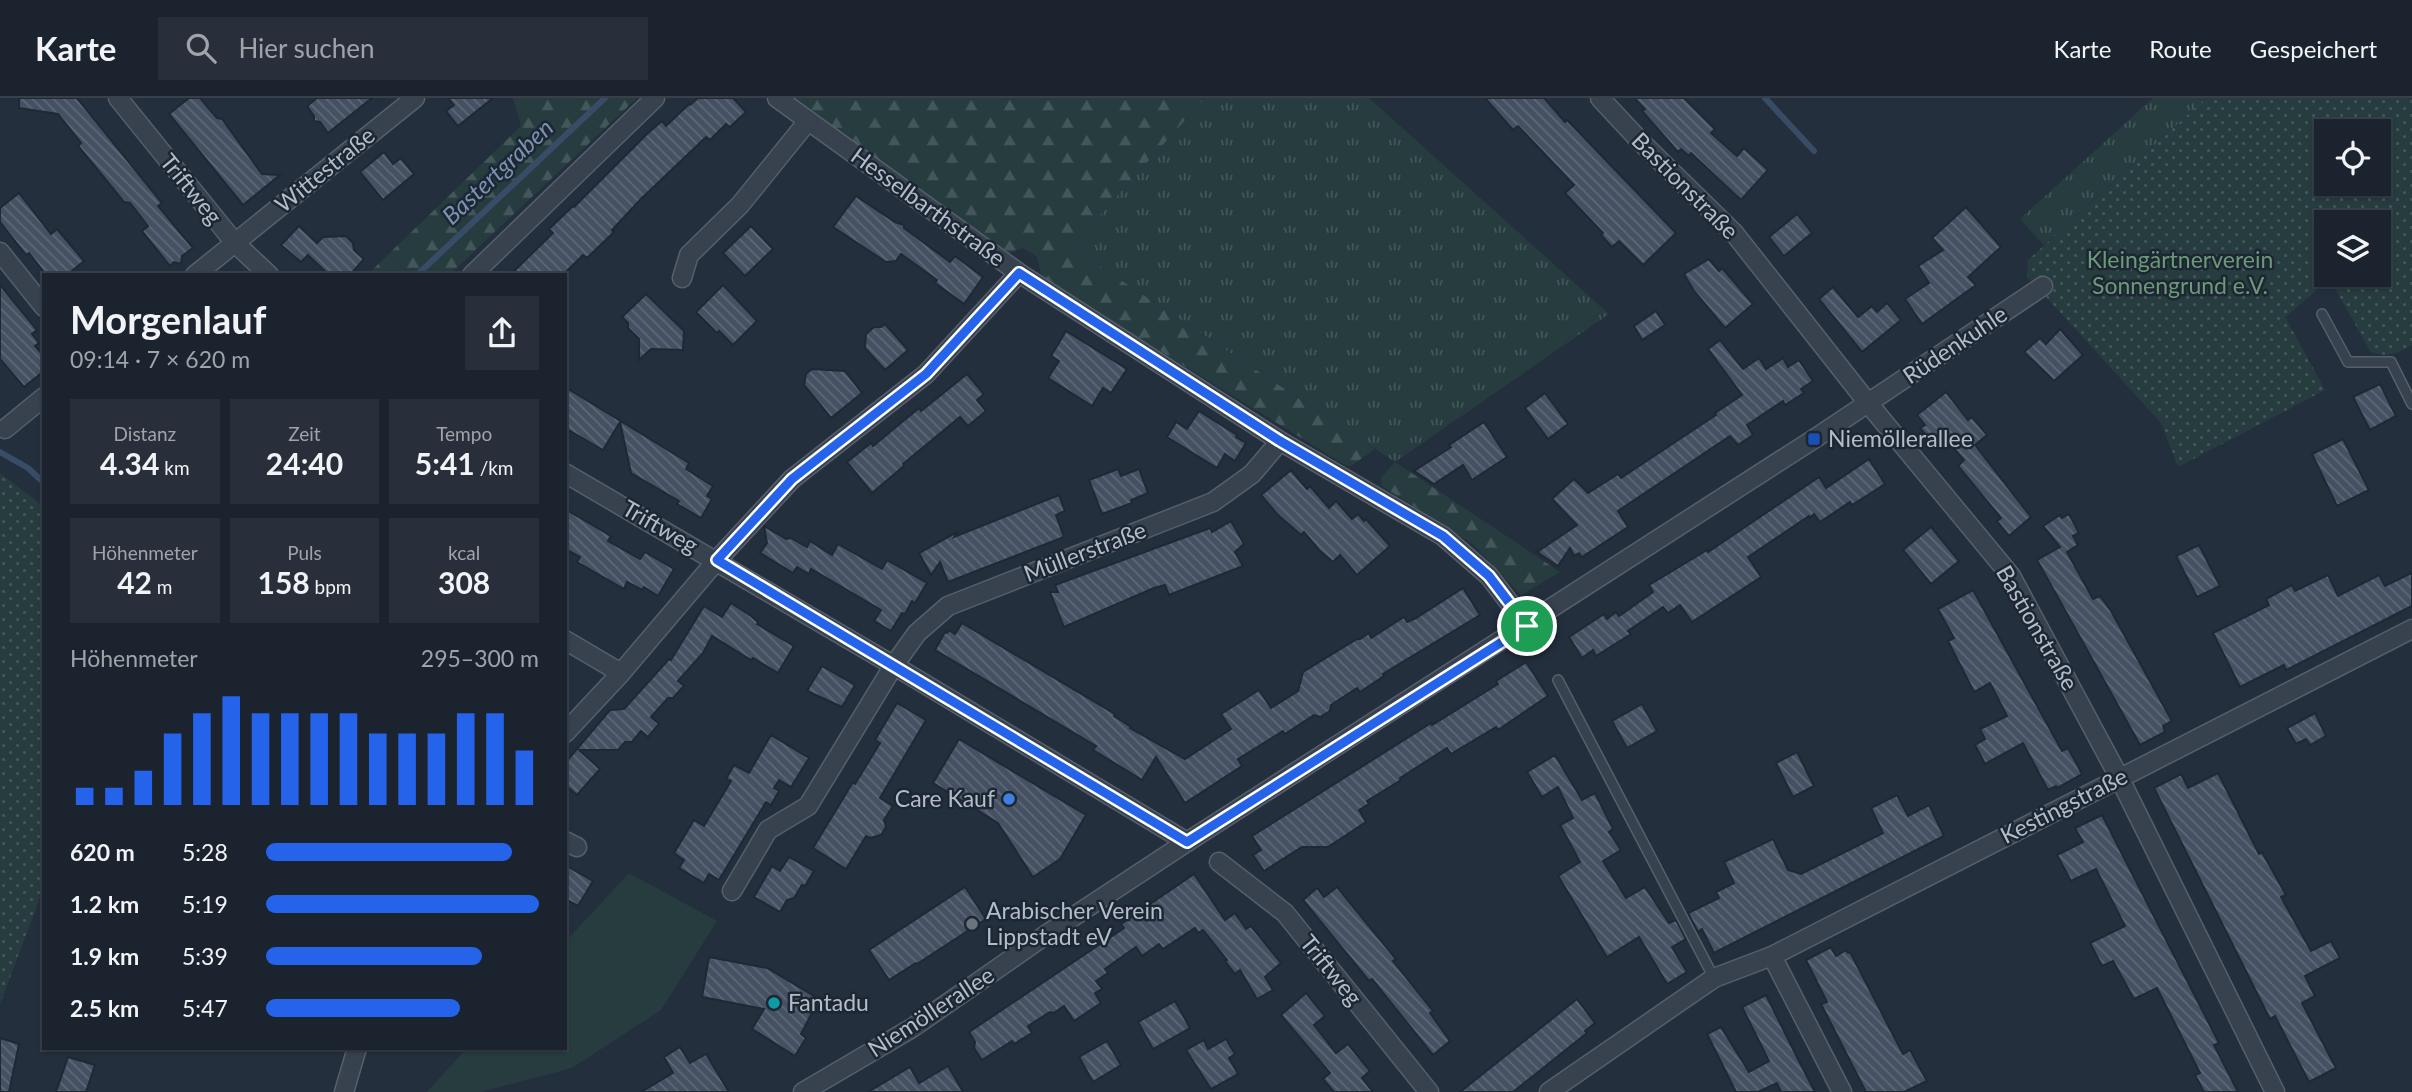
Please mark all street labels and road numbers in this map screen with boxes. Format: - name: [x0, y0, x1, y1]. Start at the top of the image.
- street label: Wittestraße: [269, 120, 380, 218]
- street label: Bastionstraße: [1627, 126, 1745, 244]
- street label: Hesselbarthstraße: [846, 141, 1011, 272]
- street label: Triftweg: [155, 147, 229, 229]
- street label: Rüdenkuhle: [1897, 299, 2012, 389]
- street label: Triftweg: [618, 493, 703, 559]
- street label: Müllerstraße: [1020, 515, 1150, 587]
- street label: Bastionstraße: [1991, 560, 2085, 695]
- street label: Kestingstraße: [1995, 761, 2132, 849]
- street label: Triftweg: [1295, 928, 1369, 1010]
- street label: Niemöllerallee: [862, 960, 999, 1062]

